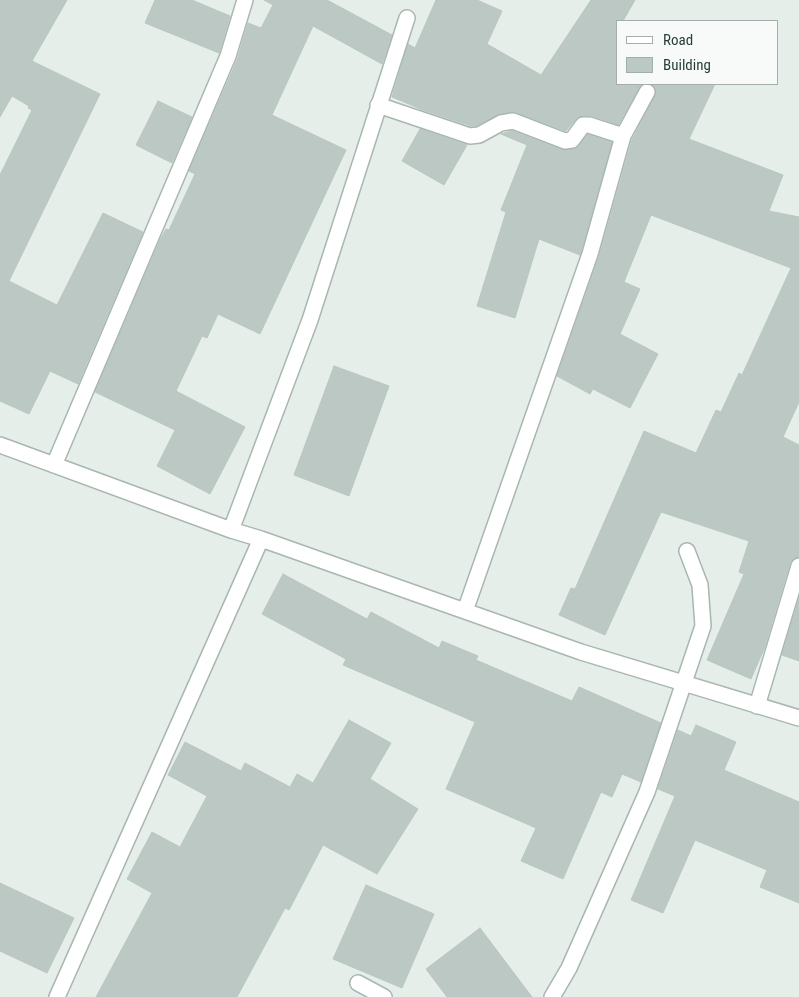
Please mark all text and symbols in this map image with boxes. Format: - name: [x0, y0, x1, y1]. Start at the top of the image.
- legend: [616, 20, 779, 85]
- text: Road: [663, 31, 693, 49]
- text: Building: [663, 56, 711, 74]

